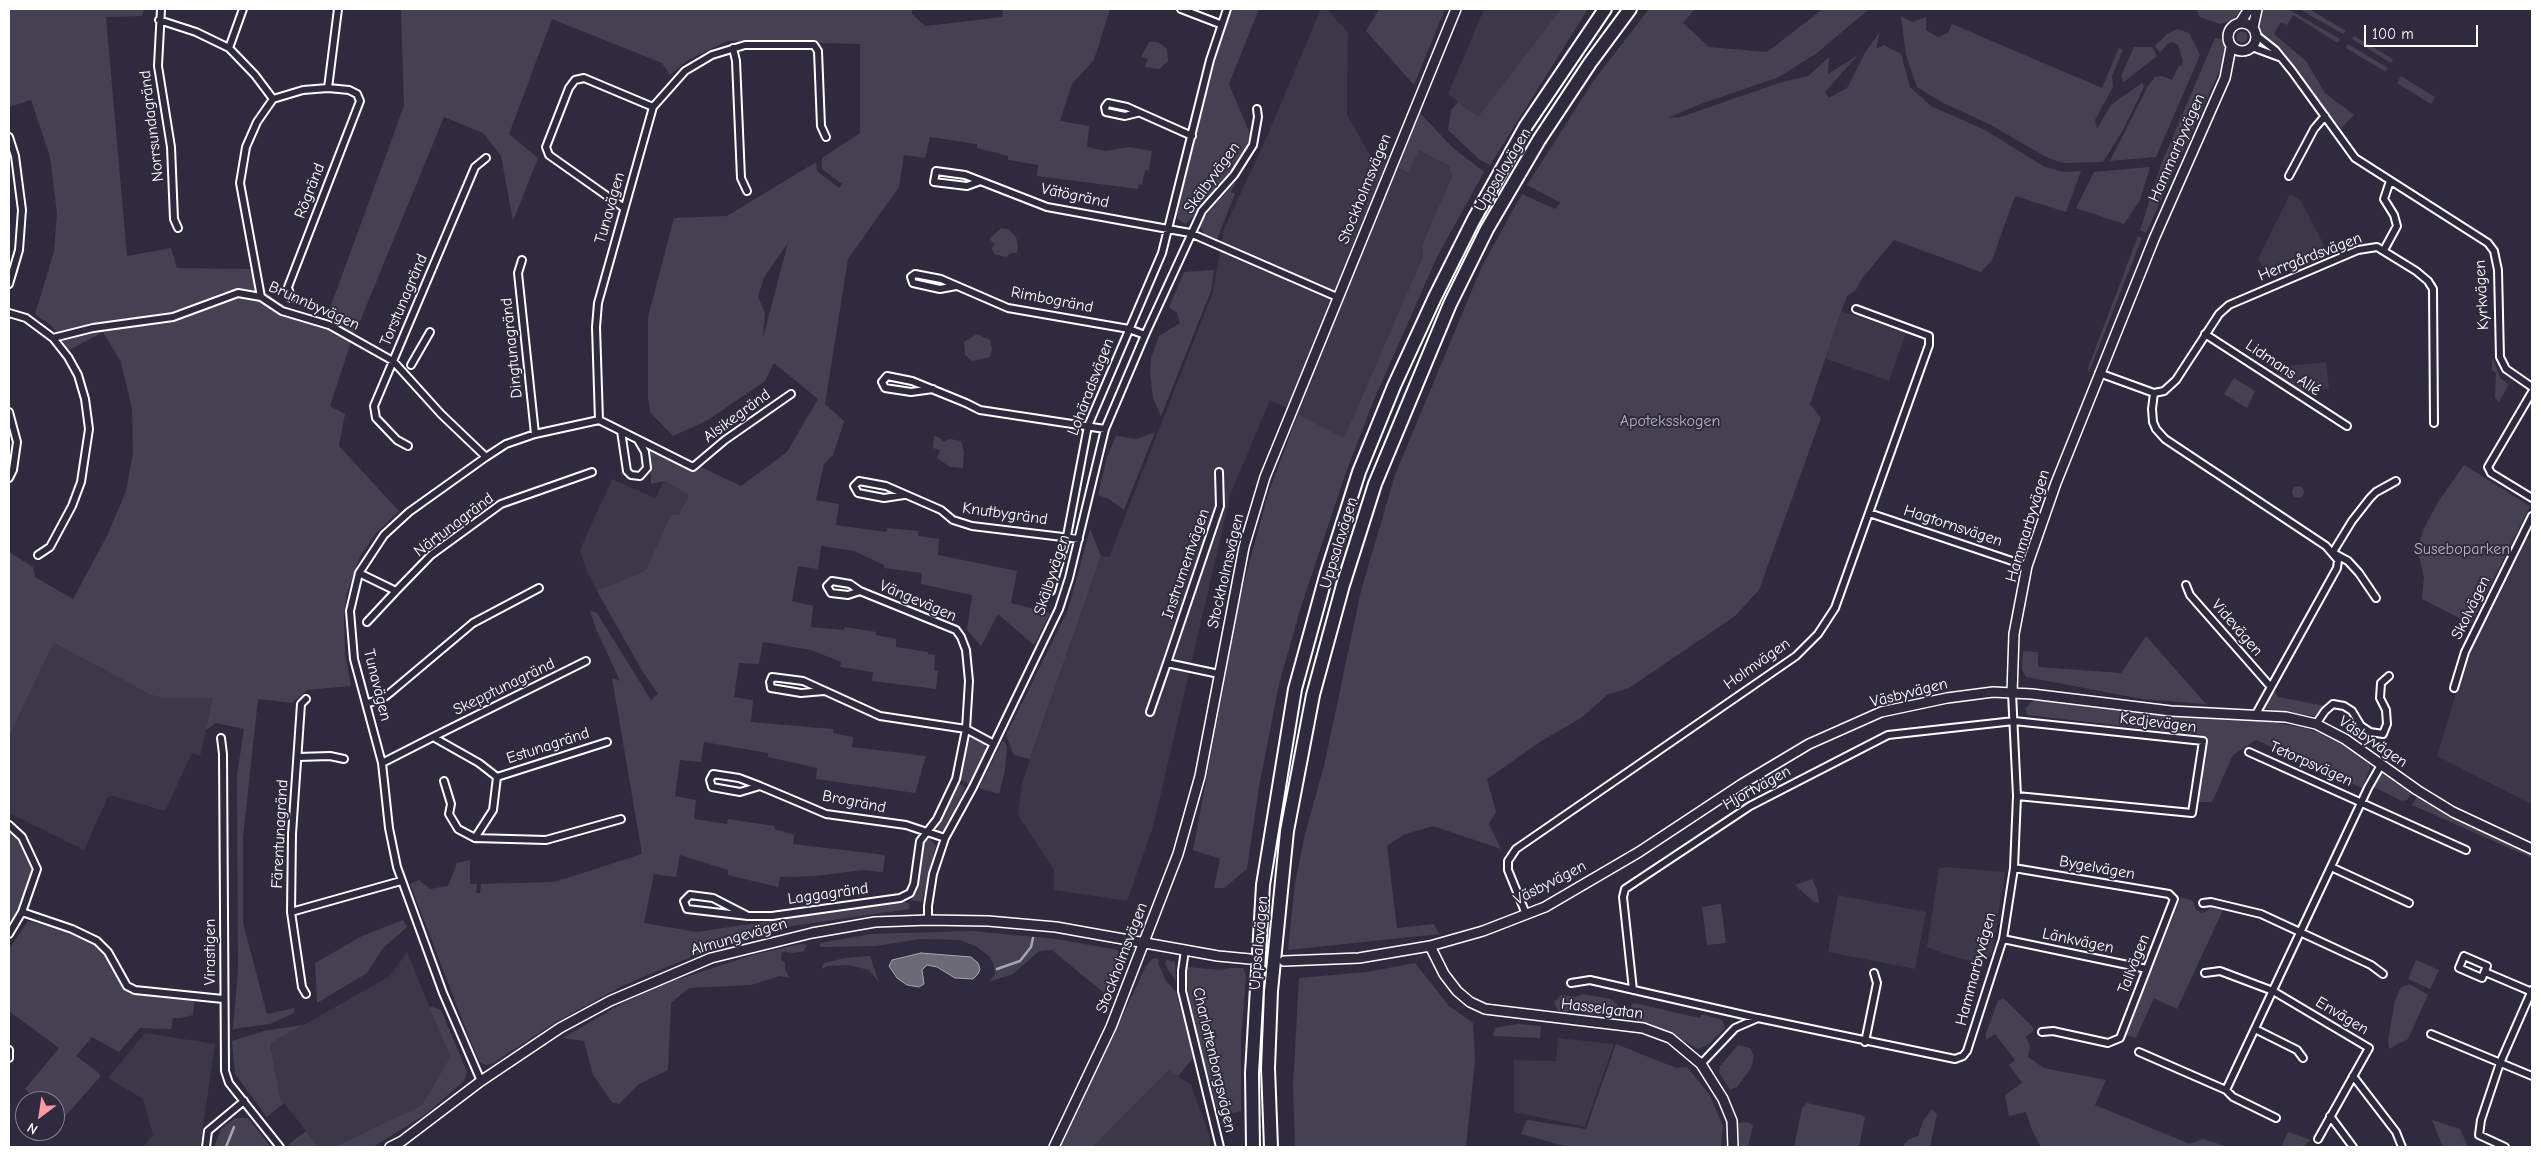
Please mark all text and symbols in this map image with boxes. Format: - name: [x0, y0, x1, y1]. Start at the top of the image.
- scale bar: [2366, 15, 2480, 47]
- text: 100 m: [2372, 25, 2414, 43]
- street label: Norrsundagränd: [136, 69, 168, 183]
- street label: Hammarbyvägen: [2145, 91, 2209, 205]
- street label: Uppsalavägen: [1470, 125, 1536, 215]
- street label: Stockholmsvägen: [1334, 131, 1396, 247]
- street label: Skälbyvägen: [1180, 139, 1244, 217]
- street label: Rögränd: [291, 161, 329, 221]
- street label: Tunavägen: [591, 170, 629, 246]
- street label: Vätögränd: [1039, 179, 1111, 213]
- street label: Herrgårdsvägen: [2255, 228, 2365, 286]
- street label: Torstunagränd: [376, 251, 432, 349]
- street label: Kyrkvägen: [2471, 259, 2493, 331]
- street label: Brunnbyvägen: [265, 277, 363, 335]
- street label: Rimbogränd: [1009, 283, 1095, 317]
- street label: Dingtunagränd: [497, 297, 527, 399]
- street label: Lohäradsvägen: [1064, 336, 1118, 438]
- street label: Lidmans Allé: [2242, 336, 2324, 400]
- street label: Alsikegränd: [700, 385, 774, 447]
- park label: Apoteksskogen: [1620, 411, 1720, 431]
- street label: Hammarbyvägen: [2002, 467, 2054, 585]
- street label: Närtunagränd: [410, 489, 498, 561]
- street label: Uppsalavägen: [1316, 495, 1362, 591]
- street label: Knutbygränd: [961, 499, 1049, 529]
- street label: Hagtornsvägen: [1901, 501, 2005, 551]
- street label: Instrumentvägen: [1158, 506, 1214, 622]
- street label: Stockholmsvägen: [1203, 512, 1249, 630]
- street label: Skälbyvägen: [1030, 532, 1074, 618]
- park label: Suseboparken: [2414, 539, 2510, 559]
- street label: Skolvägen: [2447, 573, 2495, 643]
- street label: Vängevägen: [877, 576, 959, 626]
- street label: Videvägen: [2207, 596, 2267, 660]
- street label: Holmvägen: [1720, 634, 1794, 694]
- street label: Tunavägen: [359, 647, 395, 723]
- street label: Skepptunagränd: [450, 654, 558, 720]
- street label: Väsbyvägen: [1868, 674, 1950, 712]
- street label: Kedjevägen: [2119, 709, 2197, 737]
- street label: Väsbyvägen: [2335, 712, 2411, 772]
- street label: Estunagränd: [504, 724, 592, 768]
- street label: Tetorpsvägen: [2266, 737, 2356, 791]
- street label: Hjortvägen: [1720, 761, 1794, 815]
- street label: Färentunagränd: [268, 779, 292, 889]
- street label: Brogränd: [821, 786, 887, 818]
- street label: Bygelvägen: [2058, 852, 2136, 884]
- street label: Väsbyvägen: [1510, 857, 1590, 909]
- street label: Laggagränd: [786, 879, 870, 909]
- street label: Uppsalavägen: [1245, 895, 1273, 991]
- street label: Stockholmsvägen: [1092, 900, 1152, 1016]
- street label: Hammarbyvägen: [1952, 910, 2000, 1028]
- street label: Almungevägen: [689, 914, 789, 960]
- street label: Virastigen: [200, 919, 220, 985]
- street label: Länkvägen: [2041, 924, 2115, 958]
- street label: Tallvägen: [2114, 932, 2154, 996]
- street label: Charlottenborgsvägen: [1188, 986, 1240, 1134]
- street label: Envägen: [2312, 993, 2372, 1039]
- street label: Hasselgatan: [1560, 994, 1644, 1024]
- north arrow: [15, 1091, 65, 1141]
- text: N: [24, 1119, 41, 1138]

